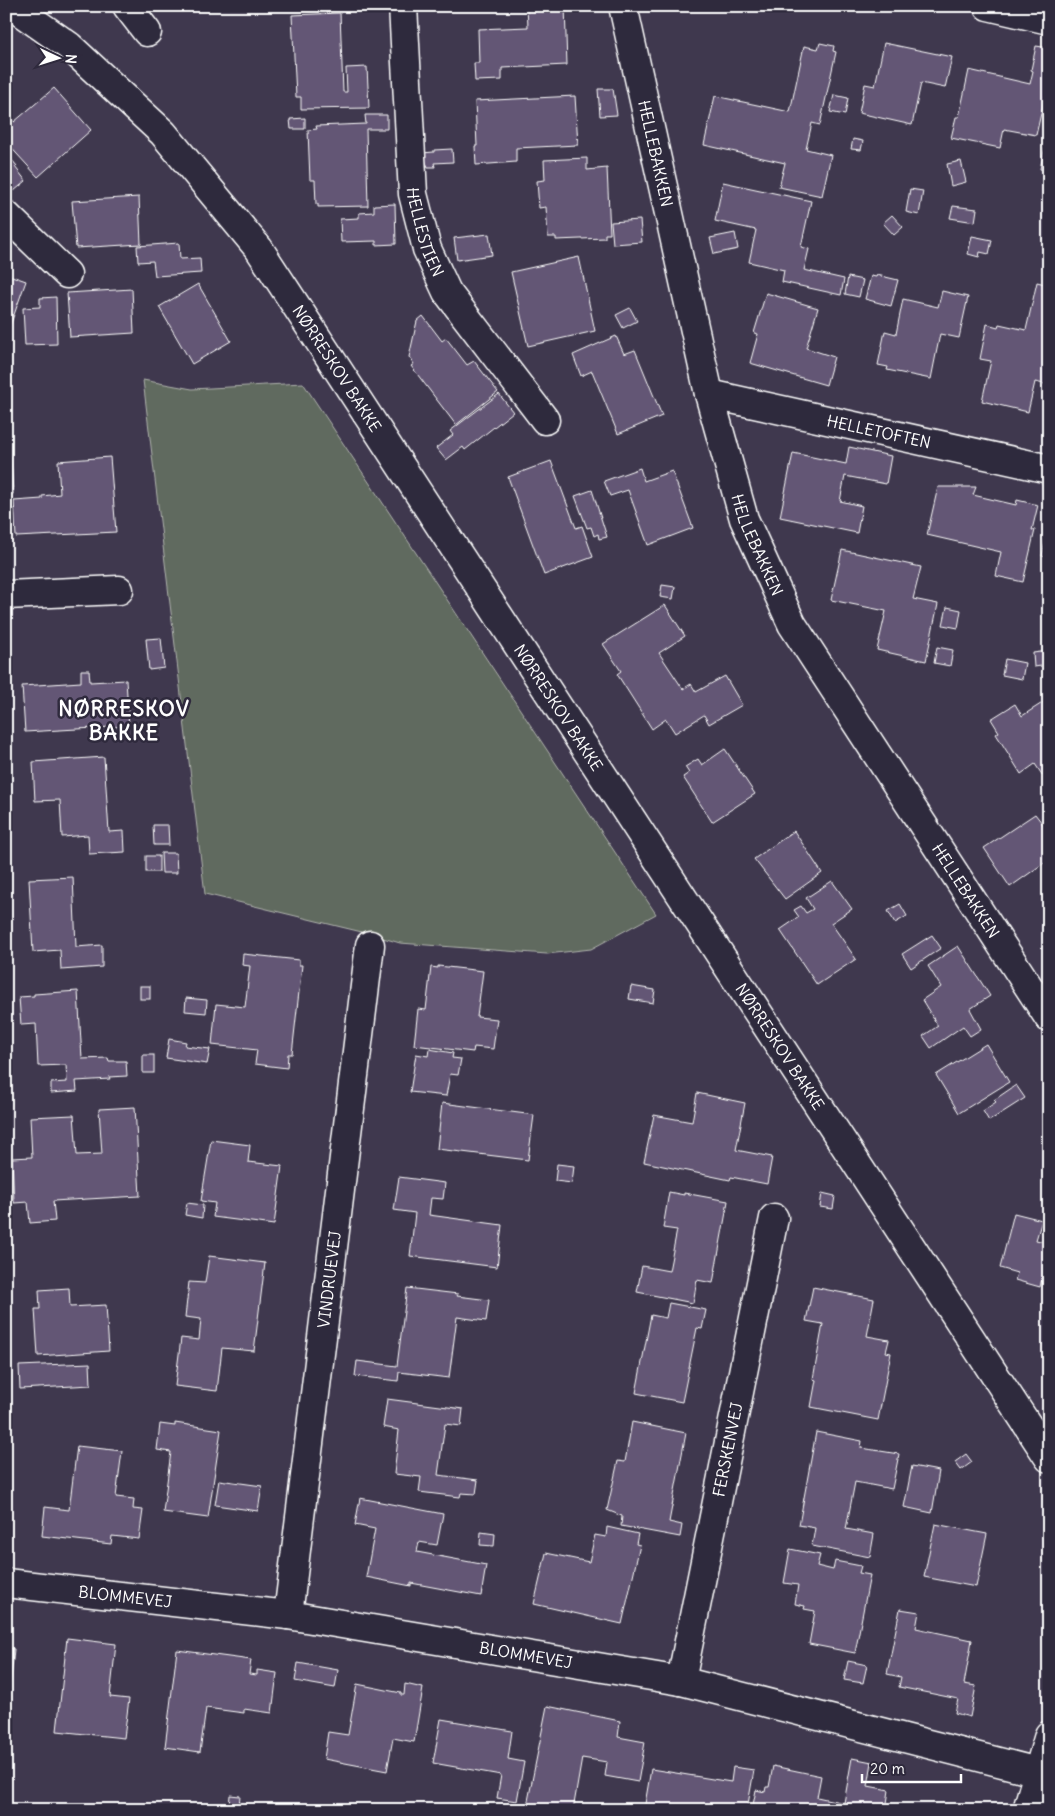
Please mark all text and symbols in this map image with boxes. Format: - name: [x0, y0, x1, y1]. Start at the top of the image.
- north arrow: [32, 32, 82, 82]
- text: N: [62, 53, 80, 64]
- street label: HELLEBAKKEN: [634, 98, 677, 209]
- street label: HELLESTIEN: [403, 187, 448, 280]
- street label: NØRRESKOV BAKKE: [288, 301, 386, 436]
- street label: HELLETOFTEN: [825, 410, 933, 453]
- street label: HELLEBAKKEN: [727, 492, 788, 599]
- street label: NØRRESKOV BAKKE: [510, 640, 607, 775]
- district label: NØRRESKOV BAKKE: [58, 695, 190, 746]
- street label: HELLEBAKKEN: [928, 840, 1004, 942]
- street label: NØRRESKOV BAKKE: [731, 979, 829, 1114]
- street label: VINDRUEVEJ: [313, 1230, 345, 1329]
- street label: FERSKENVEJ: [708, 1401, 747, 1498]
- street label: BLOMMEVEJ: [77, 1581, 173, 1612]
- street label: BLOMMEVEJ: [478, 1637, 574, 1673]
- scale bar: [862, 1751, 961, 1783]
- text: 20 m: [870, 1759, 905, 1778]

